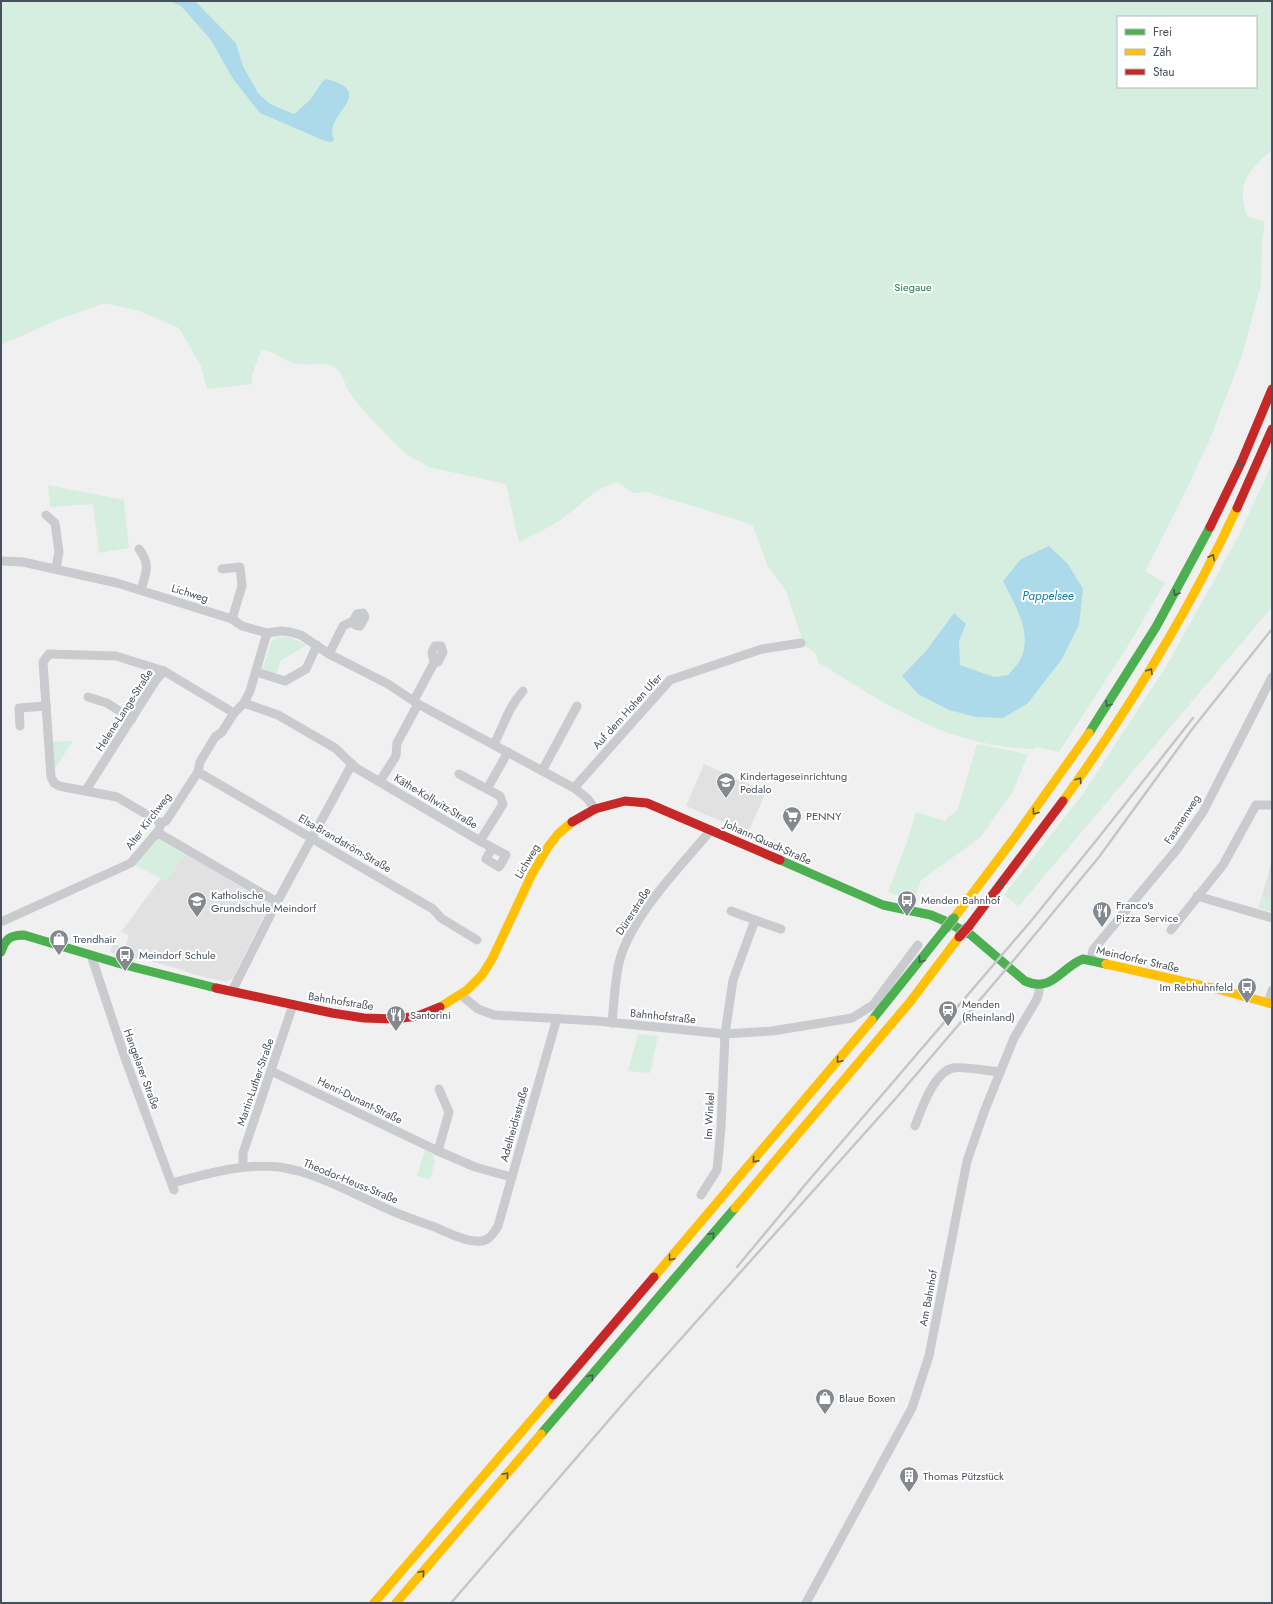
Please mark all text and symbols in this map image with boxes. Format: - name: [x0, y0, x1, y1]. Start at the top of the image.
- legend: [1117, 16, 1257, 88]
- text: Frei: [1153, 23, 1172, 41]
- text: Zäh: [1153, 43, 1172, 61]
- text: Stau: [1153, 63, 1175, 81]
- park label: Siegaue: [894, 279, 932, 295]
- one-way arrow: [1237, 460, 1245, 468]
- one-way arrow: [1207, 554, 1215, 561]
- street label: Lichweg: [169, 580, 211, 606]
- water label: Pappelsee: [1022, 587, 1074, 605]
- one-way arrow: [1173, 589, 1180, 596]
- street label: Helene-Lange-Straße: [91, 665, 157, 754]
- one-way arrow: [1145, 668, 1152, 675]
- street label: Auf dem Hohen Ufer: [589, 669, 666, 752]
- one-way arrow: [1106, 700, 1113, 707]
- place label: Kindertageseinrichtung Pedalo: [740, 768, 847, 797]
- street label: Käthe-Kollwitz-Straße: [391, 770, 481, 832]
- school or university icon: Kindertageseinrichtung Pedalo: [715, 771, 737, 799]
- one-way arrow: [1074, 777, 1082, 784]
- street label: Alter Kirchweg: [121, 789, 175, 853]
- street label: Fasanenweg: [1160, 791, 1204, 847]
- supermarket icon: PENNY: [781, 805, 803, 833]
- one-way arrow: [1033, 807, 1040, 814]
- place label: PENNY: [806, 808, 842, 824]
- street label: Elsa-Brandström-Straße: [296, 810, 395, 876]
- street label: Johann-Quadt-Straße: [720, 815, 815, 869]
- street label: Lichweg: [511, 841, 543, 881]
- one-way arrow: [997, 882, 1004, 889]
- street label: Dürerstraße: [611, 884, 655, 938]
- place label: Katholische Grundschule Meindorf: [211, 887, 317, 916]
- bus stop icon: Menden Bahnhof: [896, 889, 918, 917]
- school or university icon: Katholische Grundschule Meindorf: [186, 890, 208, 918]
- place label: Menden Bahnhof: [921, 892, 1001, 908]
- place label: Franco's Pizza Service: [1116, 897, 1179, 926]
- restaurant icon: Franco's Pizza Service: [1091, 900, 1113, 928]
- shop icon: Trendhair: [48, 928, 70, 956]
- place label: Trendhair: [73, 931, 116, 947]
- street label: Meindorfer Straße: [1095, 942, 1181, 976]
- bus stop icon: Meindorf Schule: [114, 944, 136, 972]
- place label: Meindorf Schule: [139, 947, 216, 963]
- one-way arrow: [919, 955, 926, 962]
- bus stop icon: Im Rebhuhnfeld: [1236, 976, 1258, 1004]
- place label: Im Rebhuhnfeld: [1160, 979, 1233, 995]
- street label: Bahnhofstraße: [307, 988, 375, 1014]
- place label: Menden (Rheinland): [962, 996, 1015, 1025]
- station icon: Menden (Rheinland): [937, 999, 959, 1027]
- restaurant icon: Santorini: [385, 1004, 407, 1032]
- street label: Bahnhofstraße: [629, 1005, 697, 1027]
- place label: Santorini: [410, 1007, 451, 1023]
- street label: Hangelarer Straße: [120, 1026, 164, 1112]
- street label: Martin-Luther-Straße: [232, 1036, 278, 1128]
- one-way arrow: [836, 1056, 843, 1063]
- street label: Henri-Dunant-Straße: [315, 1072, 406, 1128]
- street label: Adelheidisstraße: [496, 1084, 532, 1164]
- street label: Im Winkel: [700, 1092, 718, 1140]
- street label: Theodor-Heuss-Straße: [301, 1155, 401, 1207]
- one-way arrow: [753, 1155, 760, 1162]
- one-way arrow: [708, 1233, 715, 1240]
- one-way arrow: [668, 1254, 675, 1261]
- street label: Am Bahnhof: [915, 1268, 941, 1328]
- one-way arrow: [587, 1374, 594, 1381]
- shop icon: Blaue Boxen: [814, 1387, 836, 1415]
- place label: Blaue Boxen: [839, 1390, 896, 1406]
- building icon: Thomas Pützstück: [898, 1465, 920, 1493]
- place label: Thomas Pützstück: [923, 1468, 1004, 1484]
- one-way arrow: [502, 1472, 509, 1480]
- one-way arrow: [417, 1571, 424, 1578]

